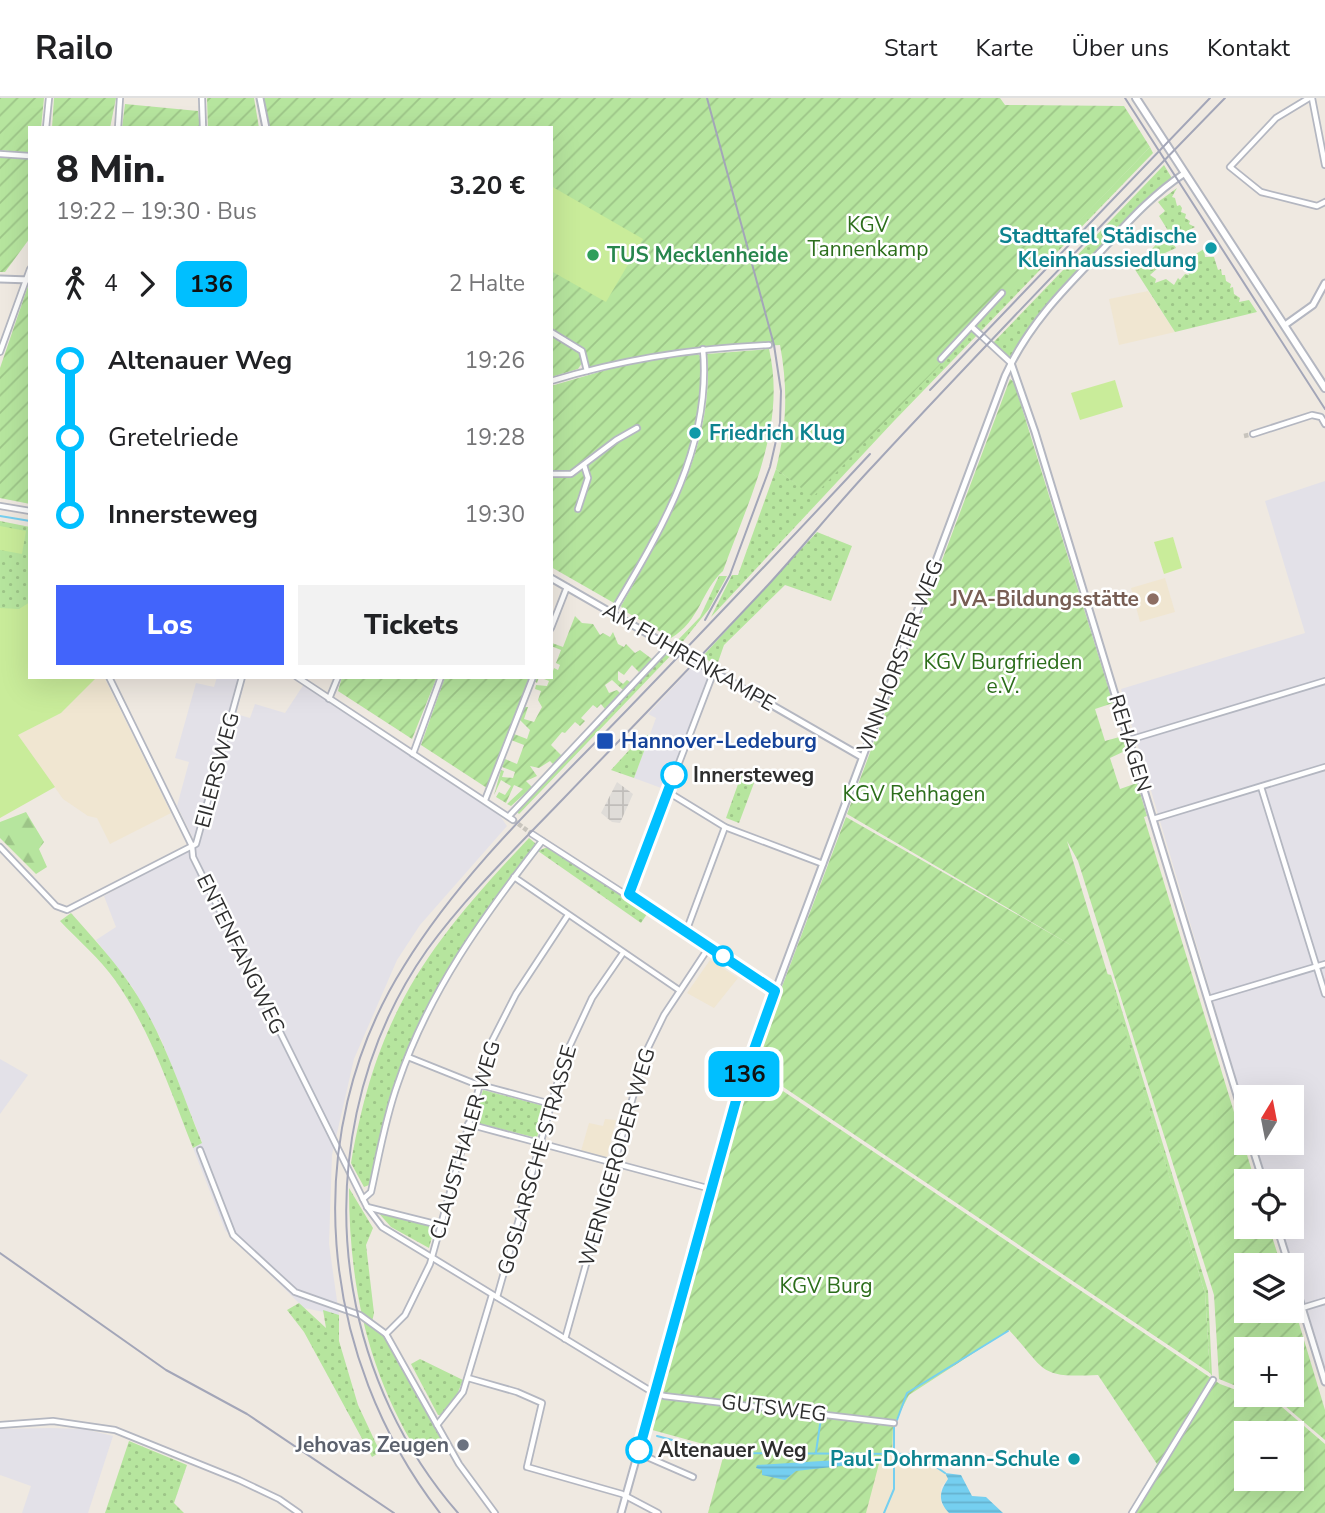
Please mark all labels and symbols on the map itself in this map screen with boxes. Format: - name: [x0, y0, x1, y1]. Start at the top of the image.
- park label: KGV Tannenkamp: [808, 211, 928, 263]
- place label: Stadttafel Städische Kleinhaussiedlung: [999, 222, 1197, 274]
- marker: Stadttafel Städische Kleinhaussiedlung: [1203, 240, 1219, 256]
- place label: TUS Mecklenheide: [607, 241, 789, 269]
- marker: TUS Mecklenheide: [585, 247, 601, 263]
- place label: Friedrich Klug: [709, 419, 845, 447]
- marker: Friedrich Klug: [687, 425, 703, 441]
- street label: VINNHORSTER WEG: [850, 556, 950, 757]
- place label: JVA-Bildungsstätte: [950, 585, 1139, 613]
- marker: JVA-Bildungsstätte: [1145, 591, 1161, 607]
- street label: AM FUHRENKAMPE: [598, 596, 780, 718]
- park label: KGV Burgfrieden e.V.: [924, 648, 1082, 700]
- street label: REHAGEN: [1102, 691, 1158, 795]
- street label: EILERSWEG: [188, 709, 246, 831]
- place label: Hannover-Ledeburg: [621, 727, 817, 755]
- marker: Hannover-Ledeburg: [595, 731, 615, 751]
- place label: Innersteweg: [693, 761, 814, 789]
- marker: Innersteweg: [661, 762, 687, 788]
- park label: KGV Rehhagen: [843, 780, 985, 808]
- street label: ENTENFANGWEG: [190, 869, 292, 1039]
- unlabelled marker: [713, 946, 733, 966]
- street label: CLAUSTHALER WEG: [423, 1037, 507, 1243]
- street label: GOSLARSCHE STRASSE: [491, 1042, 583, 1278]
- street label: WERNIGERODER WEG: [572, 1045, 662, 1269]
- line badge: 136: [704, 1051, 784, 1097]
- north arrow: [1234, 1085, 1304, 1155]
- park label: KGV Burg: [779, 1272, 873, 1300]
- street label: GUTSWEG: [720, 1388, 828, 1428]
- place label: Jehovas Zeugen: [294, 1431, 449, 1459]
- place label: Altenauer Weg: [658, 1436, 807, 1464]
- marker: Jehovas Zeugen: [455, 1437, 471, 1453]
- marker: Altenauer Weg: [626, 1437, 652, 1463]
- place label: Paul-Dohrmann-Schule: [830, 1445, 1060, 1473]
- marker: Paul-Dohrmann-Schule: [1066, 1451, 1082, 1467]

